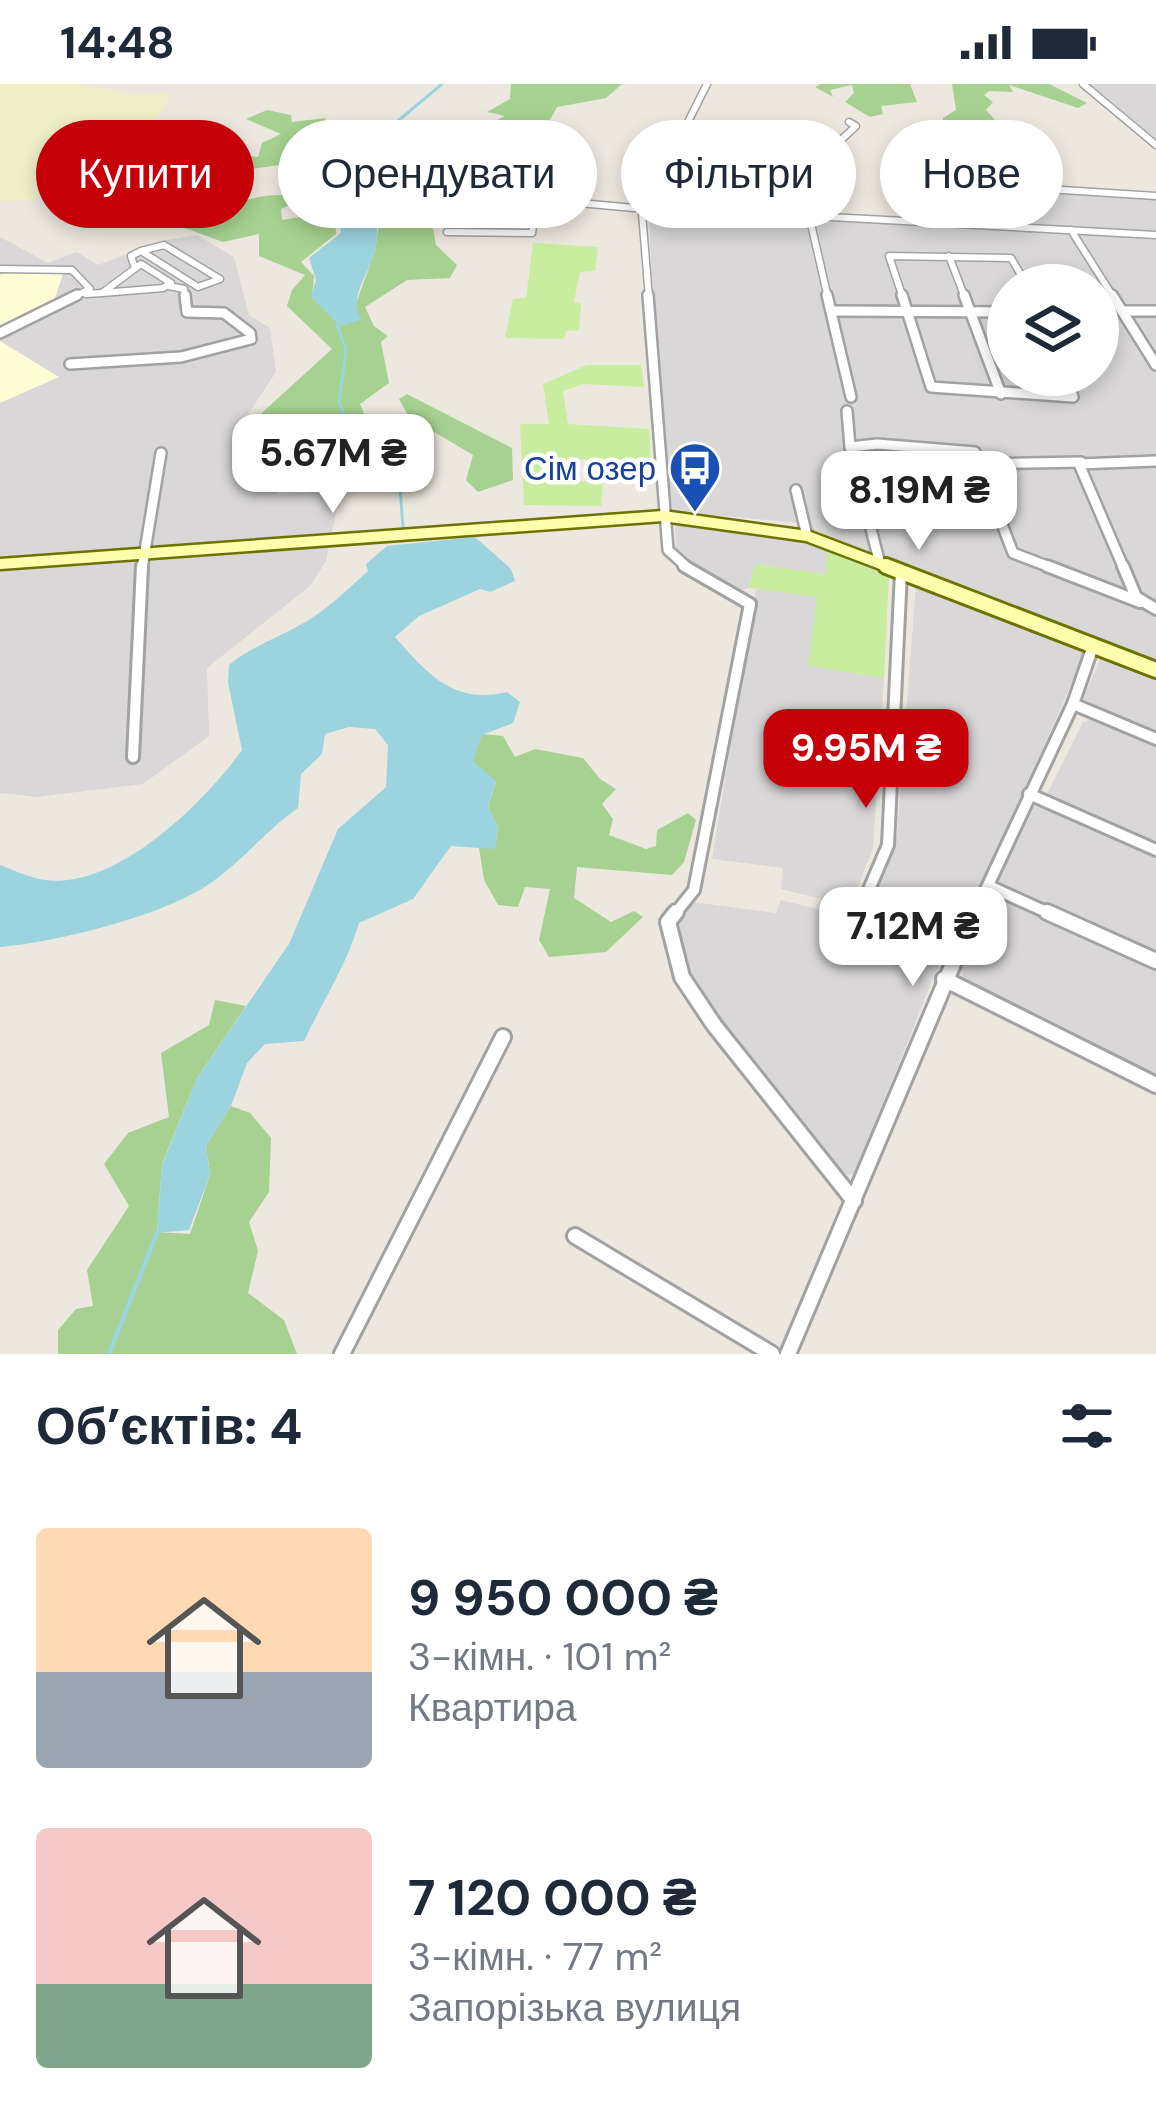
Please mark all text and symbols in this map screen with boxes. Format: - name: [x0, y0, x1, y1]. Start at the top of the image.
- text: 14:48: [60, 13, 175, 72]
- chip: Купити: [36, 120, 254, 228]
- chip: Орендувати: [278, 120, 597, 228]
- chip: Фільтри: [621, 120, 856, 228]
- chip: Нове: [880, 120, 1063, 228]
- map controls: [987, 264, 1119, 396]
- button: layers: [987, 264, 1119, 396]
- pin: 5.67M ₴: [222, 414, 444, 516]
- text: 5.67M ₴: [259, 427, 407, 478]
- bus stop icon: Сім озер: [667, 440, 723, 514]
- place label: Сім озер: [524, 447, 656, 490]
- pin: 8.19M ₴: [808, 451, 1030, 553]
- text: 8.19M ₴: [848, 464, 990, 515]
- pin: 9.95M ₴: [755, 709, 977, 811]
- text: 9.95M ₴: [790, 722, 942, 773]
- pin: 7.12M ₴: [802, 887, 1024, 989]
- text: 7.12M ₴: [846, 900, 980, 951]
- text: Об’єктів: 4: [36, 1393, 302, 1460]
- icon: filters: [1054, 1393, 1120, 1459]
- text: 9 950 000 ₴: [408, 1564, 718, 1631]
- icon: home: [132, 1576, 276, 1720]
- text: 3-кімн. · 101 m²: [408, 1631, 671, 1682]
- text: Квартира: [408, 1682, 577, 1733]
- text: 7 120 000 ₴: [408, 1864, 697, 1931]
- icon: home: [132, 1876, 276, 2020]
- text: 3-кімн. · 77 m²: [408, 1931, 662, 1982]
- text: Запорізька вулиця: [408, 1982, 741, 2033]

